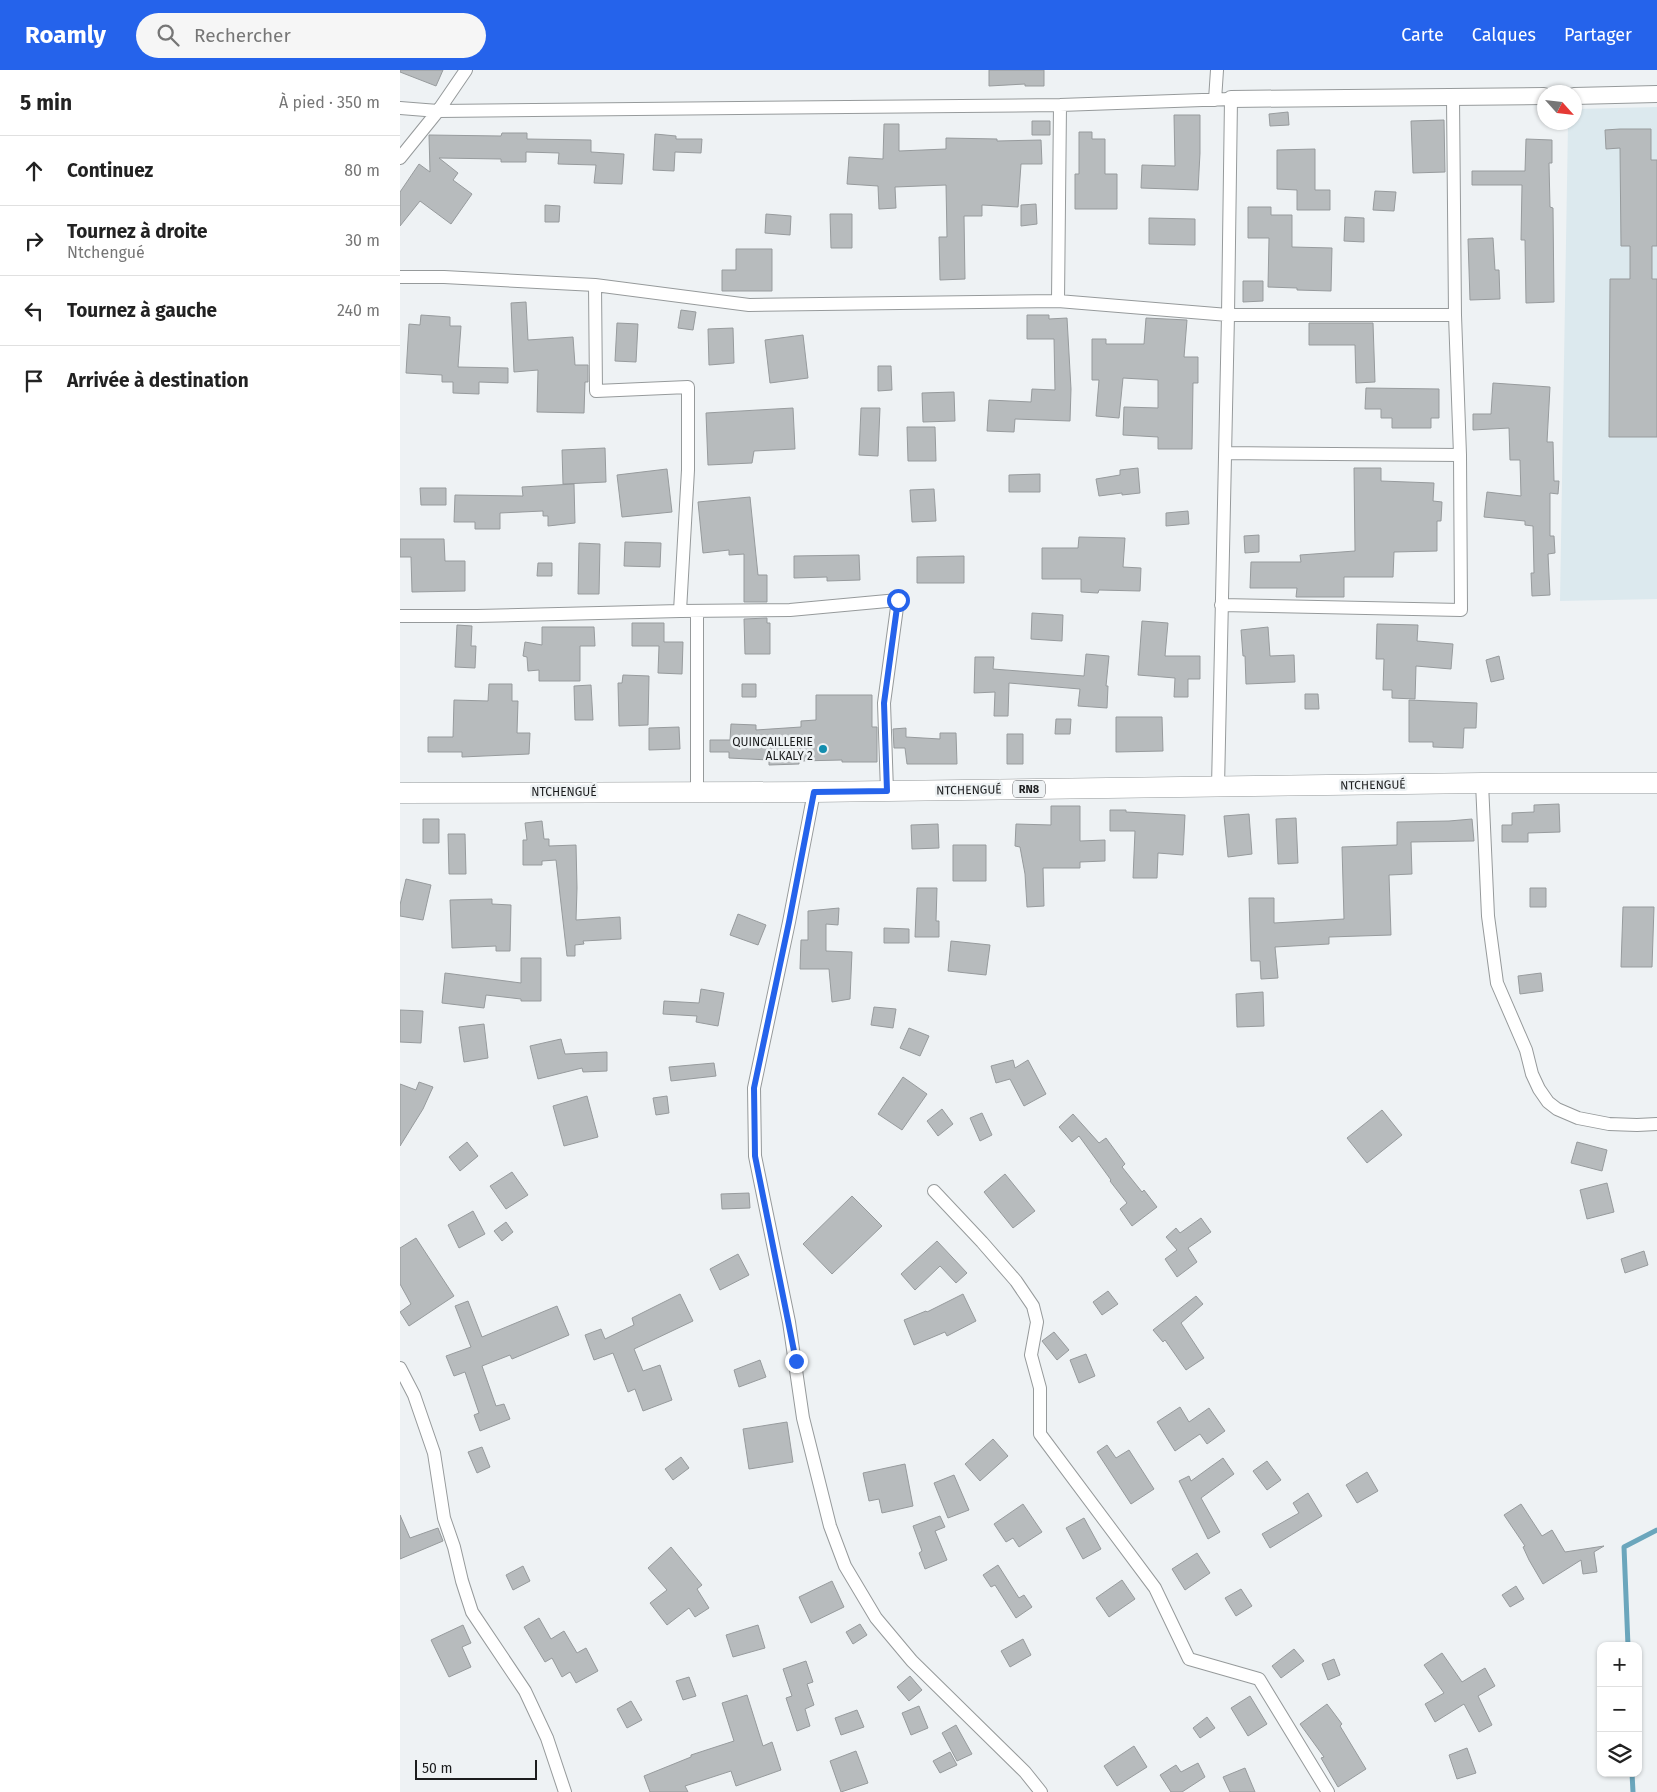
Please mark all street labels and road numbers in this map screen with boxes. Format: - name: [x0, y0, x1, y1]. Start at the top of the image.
- street label: NTCHENGUÉ: [1340, 776, 1406, 793]
- street label: NTCHENGUÉ: [936, 781, 1002, 798]
- road number: RN8: [1013, 781, 1045, 798]
- street label: NTCHENGUÉ: [531, 784, 597, 799]

